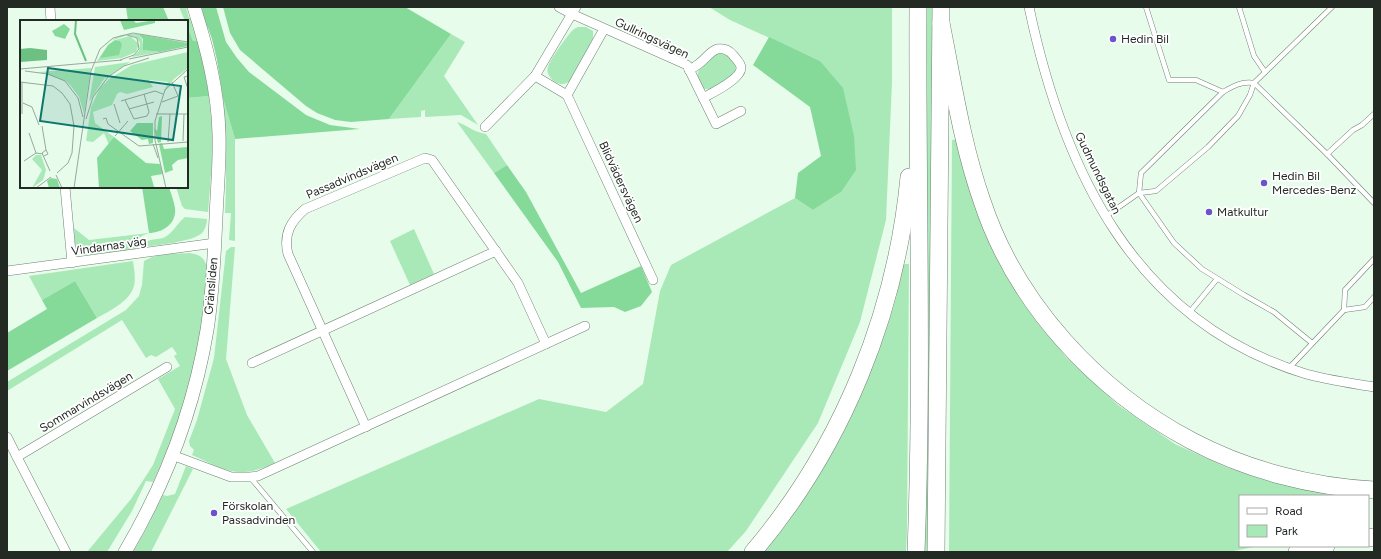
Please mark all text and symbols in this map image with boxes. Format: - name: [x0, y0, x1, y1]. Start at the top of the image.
- street label: Gullringsvägen: [613, 15, 691, 61]
- inset map: [20, 20, 188, 188]
- place label: Hedin Bil: [1121, 32, 1169, 46]
- marker: Hedin Bil: [1108, 34, 1118, 44]
- street label: Gudmundsgatan: [1072, 130, 1124, 217]
- street label: Blidvädersvägen: [596, 139, 646, 225]
- street label: Passadvindsvägen: [304, 150, 400, 202]
- place label: Hedin Bil Mercedes-Benz: [1272, 169, 1357, 197]
- marker: Hedin Bil Mercedes-Benz: [1259, 178, 1269, 188]
- place label: Matkultur: [1217, 205, 1268, 219]
- marker: Matkultur: [1204, 207, 1214, 217]
- street label: Vindarnas väg: [71, 234, 147, 258]
- street label: Gränsliden: [202, 257, 220, 315]
- street label: Sommarvindsvägen: [37, 369, 135, 435]
- legend: [1239, 495, 1369, 547]
- place label: Förskolan Passadvinden: [222, 499, 296, 527]
- text: Road: [1275, 504, 1303, 518]
- marker: Förskolan Passadvinden: [209, 508, 219, 518]
- text: Park: [1275, 524, 1298, 538]

